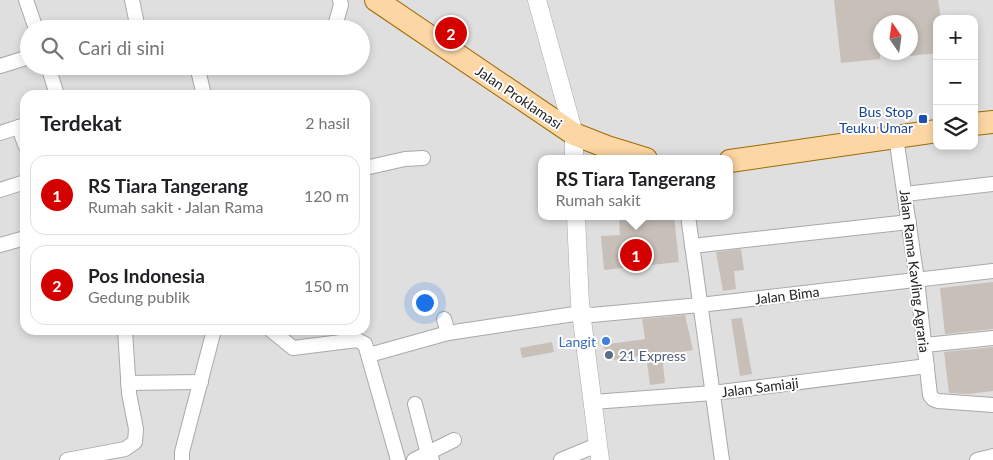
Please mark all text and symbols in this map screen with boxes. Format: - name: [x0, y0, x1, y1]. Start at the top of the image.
- pin: 2: [435, 14, 467, 52]
- north arrow: [873, 15, 918, 60]
- map controls: [933, 15, 978, 150]
- button: +: [933, 15, 978, 60]
- search box: [20, 20, 370, 75]
- icon: search: [38, 34, 66, 62]
- text: Cari di sini: [78, 36, 165, 59]
- button: −: [933, 60, 978, 105]
- street label: Jalan Proklamasi: [473, 62, 565, 132]
- place label: Bus Stop Teuku Umar: [839, 103, 913, 136]
- button: layers: [933, 105, 978, 150]
- text: Terdekat: [40, 110, 122, 135]
- text: 2 hasil: [305, 113, 350, 132]
- marker: Bus Stop Teuku Umar: [917, 113, 929, 125]
- popup: [538, 155, 733, 220]
- text: RS Tiara Tangerang: [555, 167, 716, 190]
- text: RS Tiara Tangerang: [88, 174, 248, 197]
- text: 1: [52, 186, 62, 205]
- text: 120 m: [304, 186, 349, 205]
- street label: Jalan Rama Kavling Agraria: [897, 188, 933, 354]
- text: Rumah sakit: [555, 190, 641, 209]
- text: Rumah sakit · Jalan Rama: [88, 197, 263, 216]
- pin: 1: [620, 236, 652, 274]
- text: Pos Indonesia: [88, 264, 205, 287]
- text: 2: [52, 276, 62, 295]
- text: 150 m: [304, 276, 349, 295]
- street label: Jalan Bima: [754, 283, 820, 307]
- text: Gedung publik: [88, 287, 190, 306]
- your location: [412, 290, 438, 316]
- place label: Langit: [558, 333, 596, 350]
- marker: Langit: [600, 335, 612, 347]
- place label: 21 Express: [619, 347, 686, 364]
- marker: 21 Express: [603, 349, 615, 361]
- street label: Jalan Samiaji: [721, 374, 799, 400]

